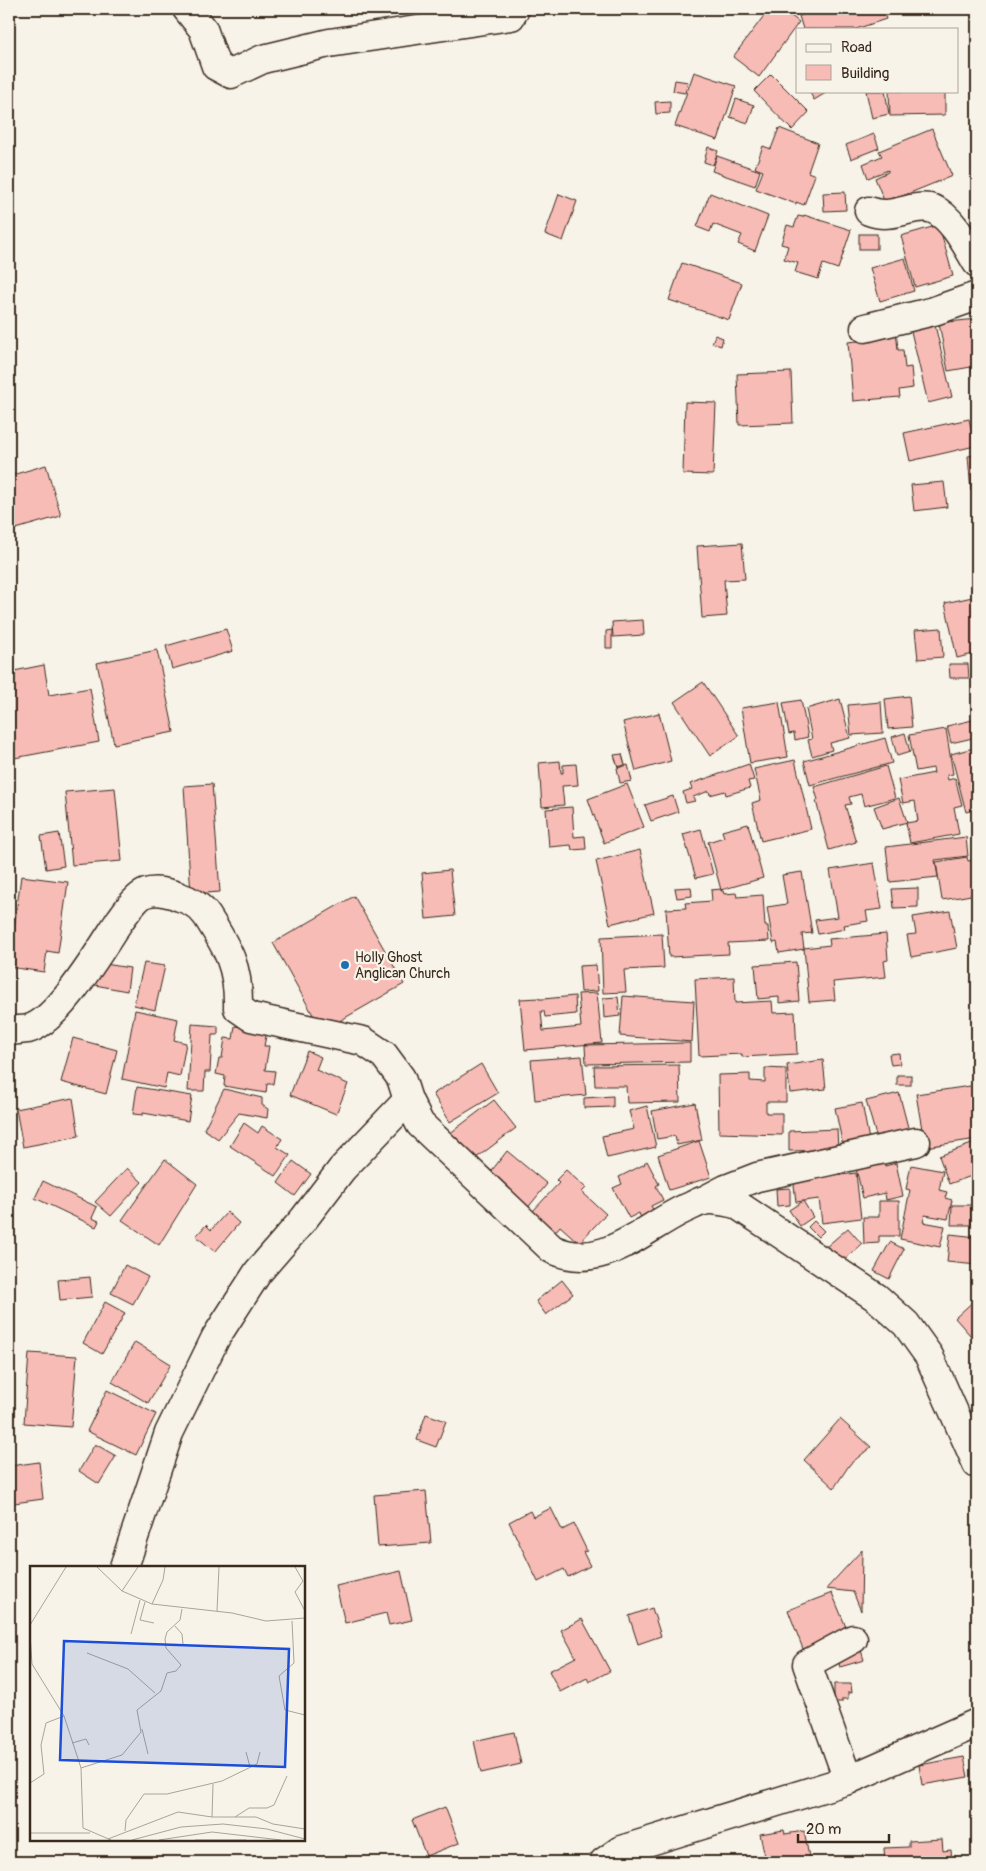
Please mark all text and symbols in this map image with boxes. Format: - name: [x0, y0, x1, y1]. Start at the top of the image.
- legend: [796, 28, 958, 92]
- text: Road: [841, 38, 872, 57]
- text: Building: [841, 64, 889, 83]
- place label: Holly Ghost Anglican Church: [355, 949, 450, 982]
- marker: Holly Ghost Anglican Church: [339, 959, 351, 971]
- inset map: [30, 1566, 305, 1841]
- scale bar: [798, 1811, 890, 1843]
- text: 20 m: [806, 1820, 841, 1839]

